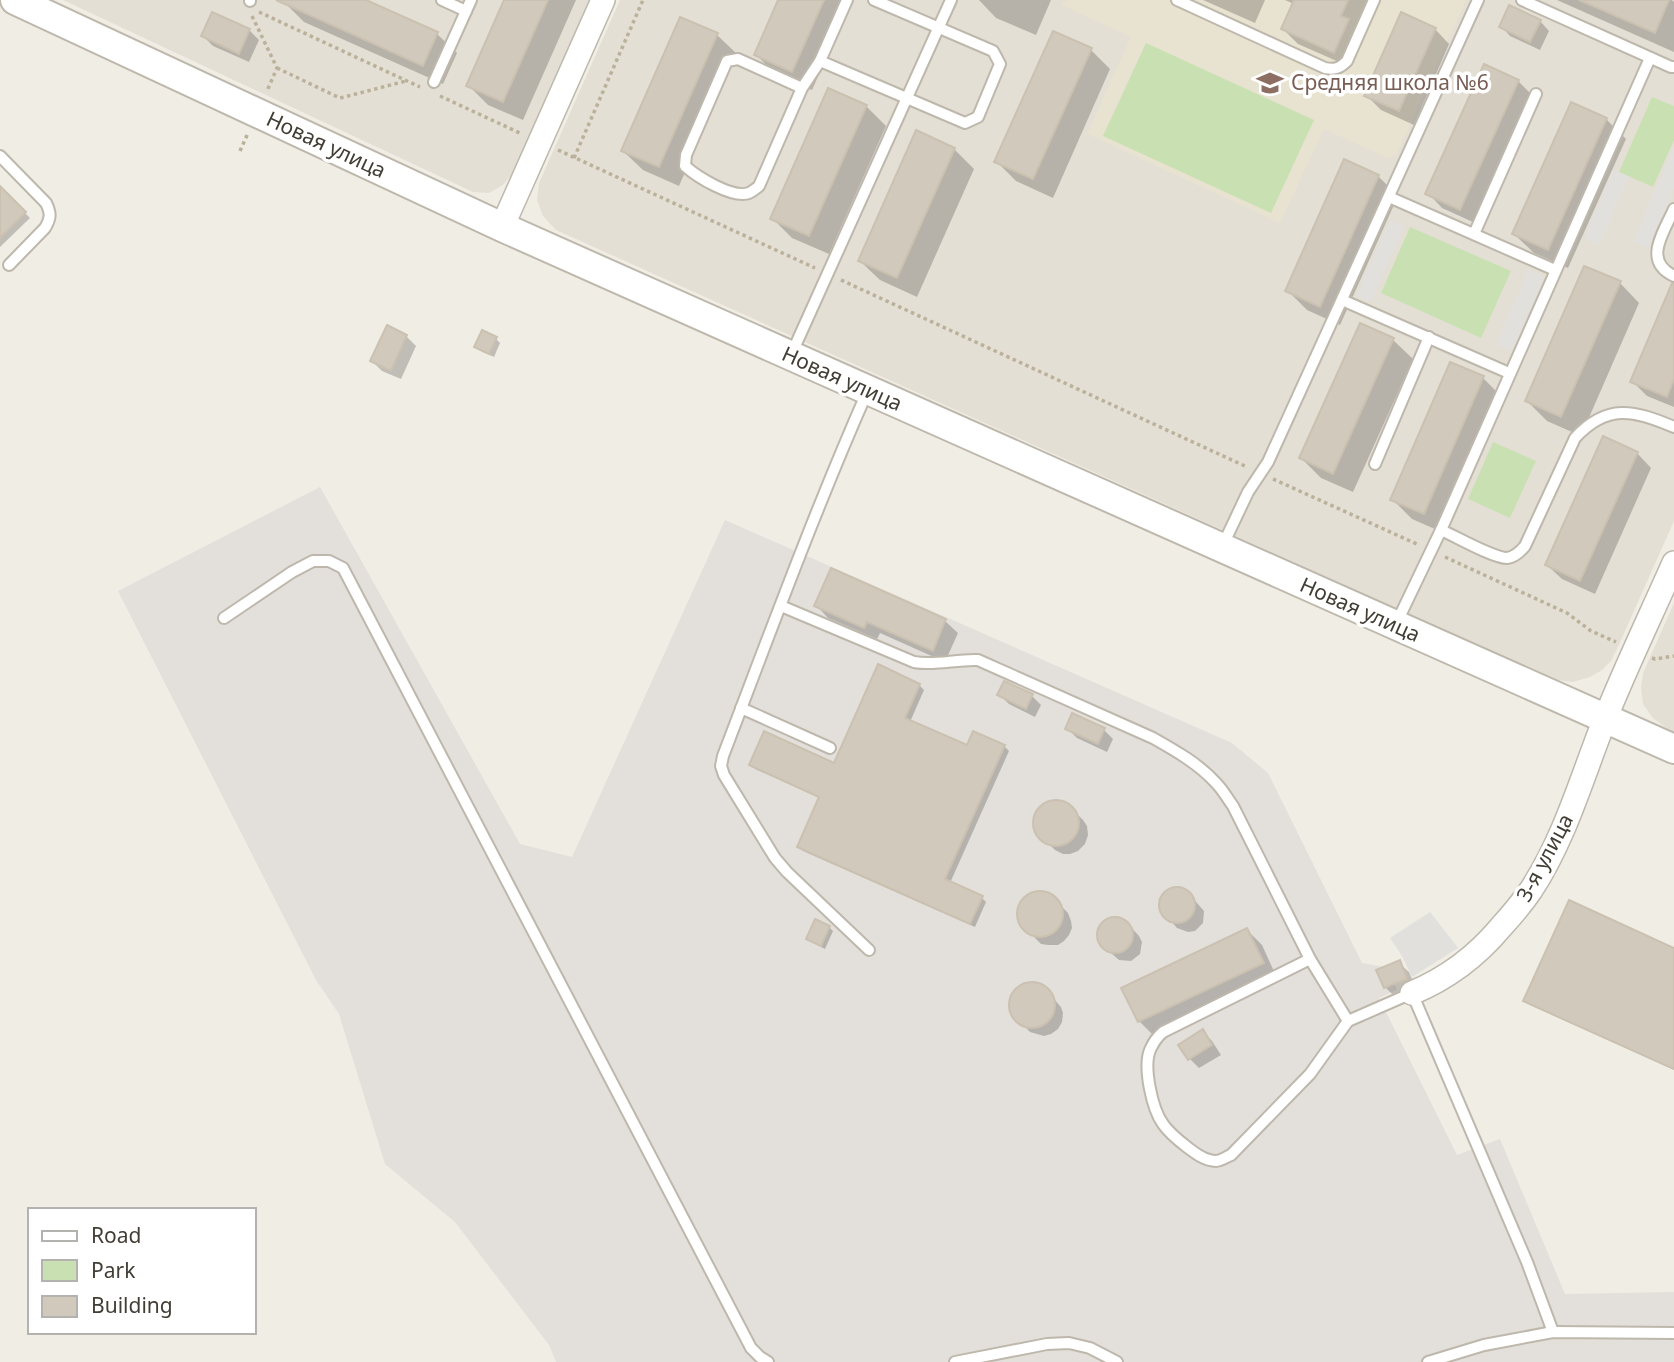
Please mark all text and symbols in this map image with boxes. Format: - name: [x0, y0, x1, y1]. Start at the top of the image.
- school or university icon: Средняя школа №6: [1255, 68, 1285, 98]
- place label: Средняя школа №6: [1291, 68, 1489, 96]
- street label: Новая улица: [262, 104, 391, 184]
- street label: Новая улица: [778, 339, 907, 417]
- street label: Новая улица: [1296, 570, 1425, 648]
- street label: 3-я улица: [1509, 809, 1579, 906]
- legend: [28, 1208, 256, 1334]
- text: Road: [91, 1221, 141, 1249]
- text: Park: [91, 1256, 136, 1284]
- text: Building: [91, 1291, 173, 1319]

